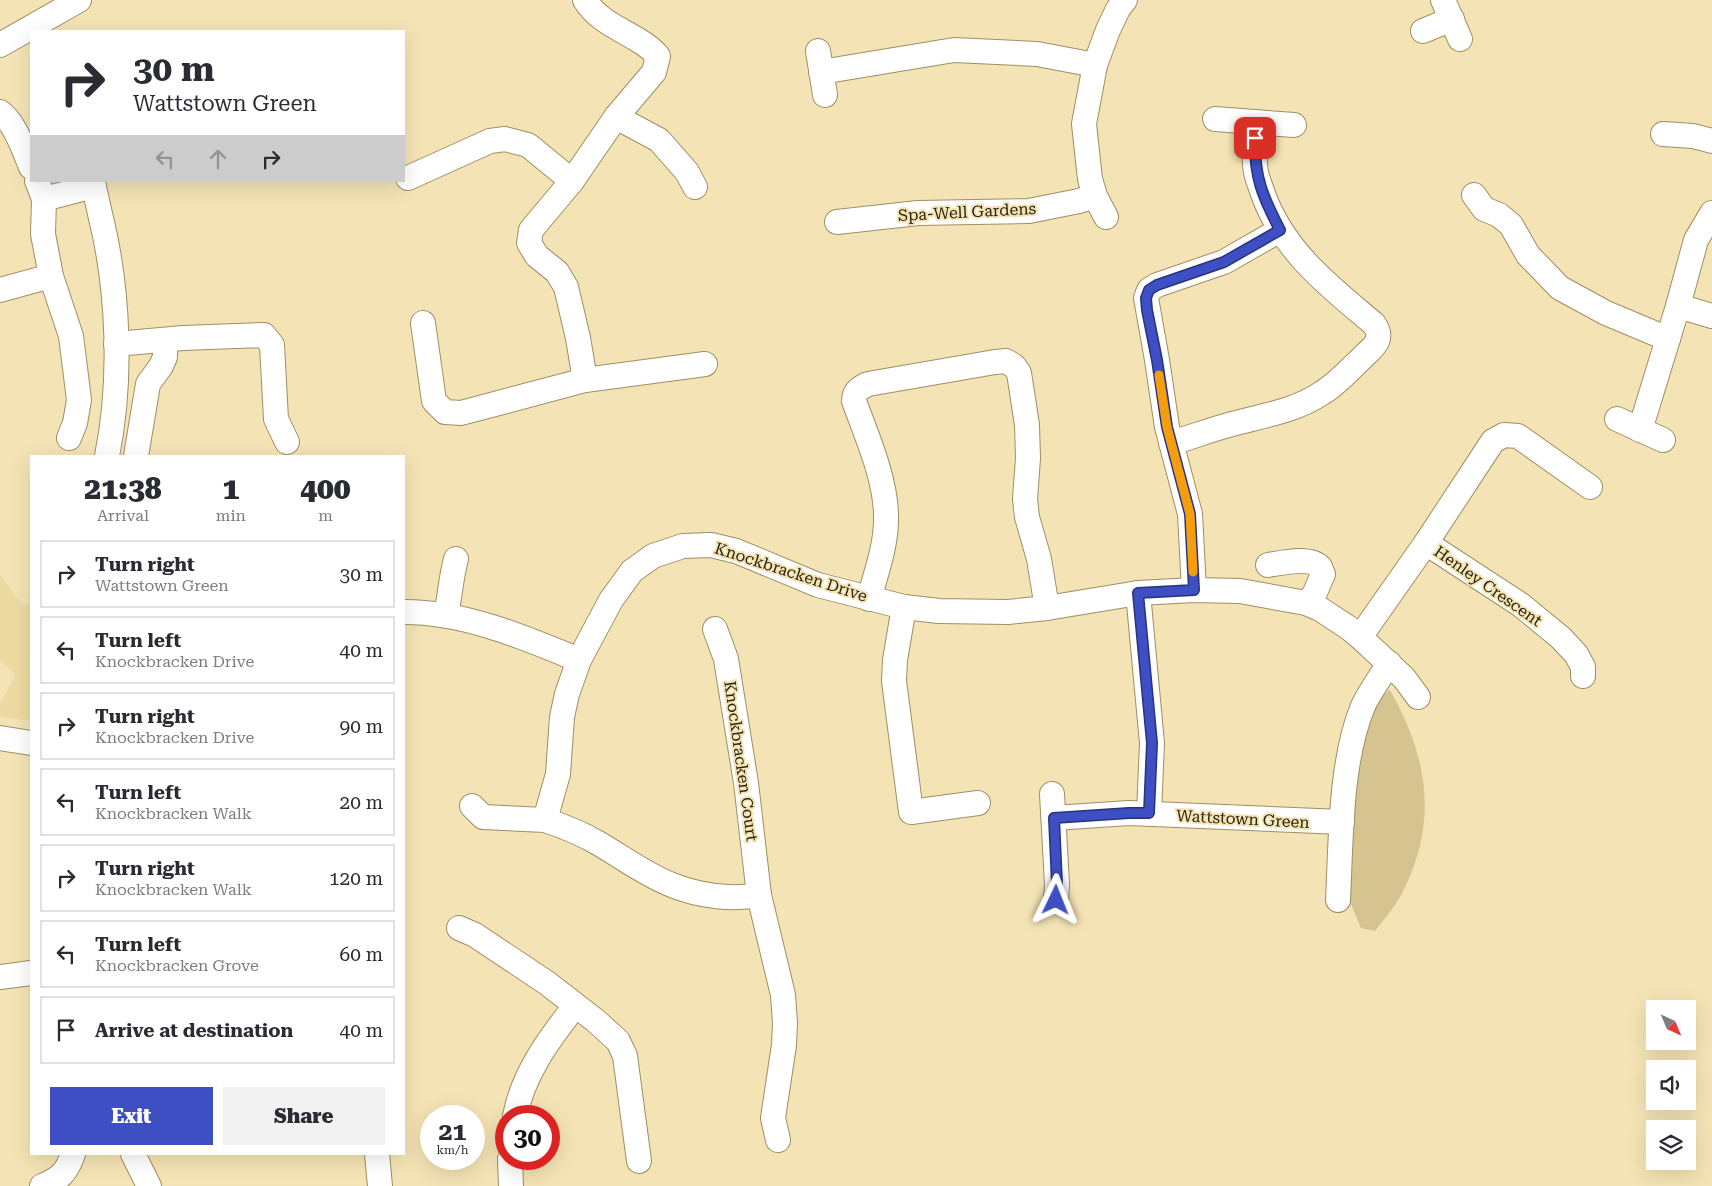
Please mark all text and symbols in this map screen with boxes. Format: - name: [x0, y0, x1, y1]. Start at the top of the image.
- text: 30 m: [133, 49, 215, 90]
- icon: right: [50, 50, 115, 115]
- text: Wattstown Green: [133, 91, 317, 116]
- pin: [1234, 117, 1276, 159]
- icon: arrive: [1241, 124, 1269, 152]
- icon: left: [151, 145, 179, 173]
- icon: ahead: [204, 145, 232, 173]
- icon: right: [257, 145, 285, 173]
- street label: Spa-Well Gardens: [897, 199, 1037, 225]
- text: 21:38: [84, 471, 162, 506]
- text: 1: [222, 471, 239, 506]
- text: 400: [300, 471, 351, 506]
- text: Arrival: [97, 506, 149, 525]
- text: min: [216, 506, 246, 525]
- text: m: [318, 506, 333, 525]
- street label: Knockbracken Drive: [712, 538, 870, 606]
- street label: Henley Crescent: [1430, 542, 1546, 630]
- text: Turn right: [95, 553, 195, 576]
- icon: right: [52, 560, 80, 588]
- text: 30 m: [340, 563, 383, 586]
- text: Wattstown Green: [95, 576, 229, 595]
- text: Turn left: [95, 629, 181, 652]
- icon: left: [52, 636, 80, 664]
- text: 40 m: [340, 639, 383, 662]
- text: Knockbracken Drive: [95, 652, 254, 671]
- street label: Knockbracken Court: [720, 680, 762, 842]
- text: Turn right: [95, 705, 195, 728]
- icon: right: [52, 712, 80, 740]
- text: 90 m: [340, 715, 383, 738]
- text: Knockbracken Drive: [95, 728, 254, 747]
- text: Turn left: [95, 781, 181, 804]
- icon: left: [52, 788, 80, 816]
- text: 20 m: [340, 791, 383, 814]
- text: Knockbracken Walk: [95, 804, 252, 823]
- street label: Wattstown Green: [1176, 806, 1310, 832]
- text: Turn right: [95, 857, 195, 880]
- icon: right: [52, 864, 80, 892]
- text: 120 m: [329, 867, 383, 890]
- position arrow: [1029, 873, 1081, 925]
- text: Knockbracken Walk: [95, 880, 252, 899]
- text: Turn left: [95, 933, 181, 956]
- icon: left: [52, 940, 80, 968]
- text: 60 m: [340, 943, 383, 966]
- text: Knockbracken Grove: [95, 956, 259, 975]
- north arrow: [1646, 1000, 1696, 1050]
- map controls: [1646, 1000, 1696, 1170]
- icon: arrive: [52, 1016, 80, 1044]
- text: Arrive at destination: [95, 1019, 293, 1042]
- text: 40 m: [340, 1019, 383, 1042]
- button: sound: [1646, 1060, 1696, 1110]
- button: Exit: [50, 1087, 213, 1145]
- button: Share: [223, 1087, 385, 1145]
- speed limit sign: 30: [495, 1105, 560, 1170]
- text: 21: [438, 1117, 467, 1146]
- button: layers: [1646, 1120, 1696, 1170]
- text: km/h: [436, 1143, 469, 1157]

